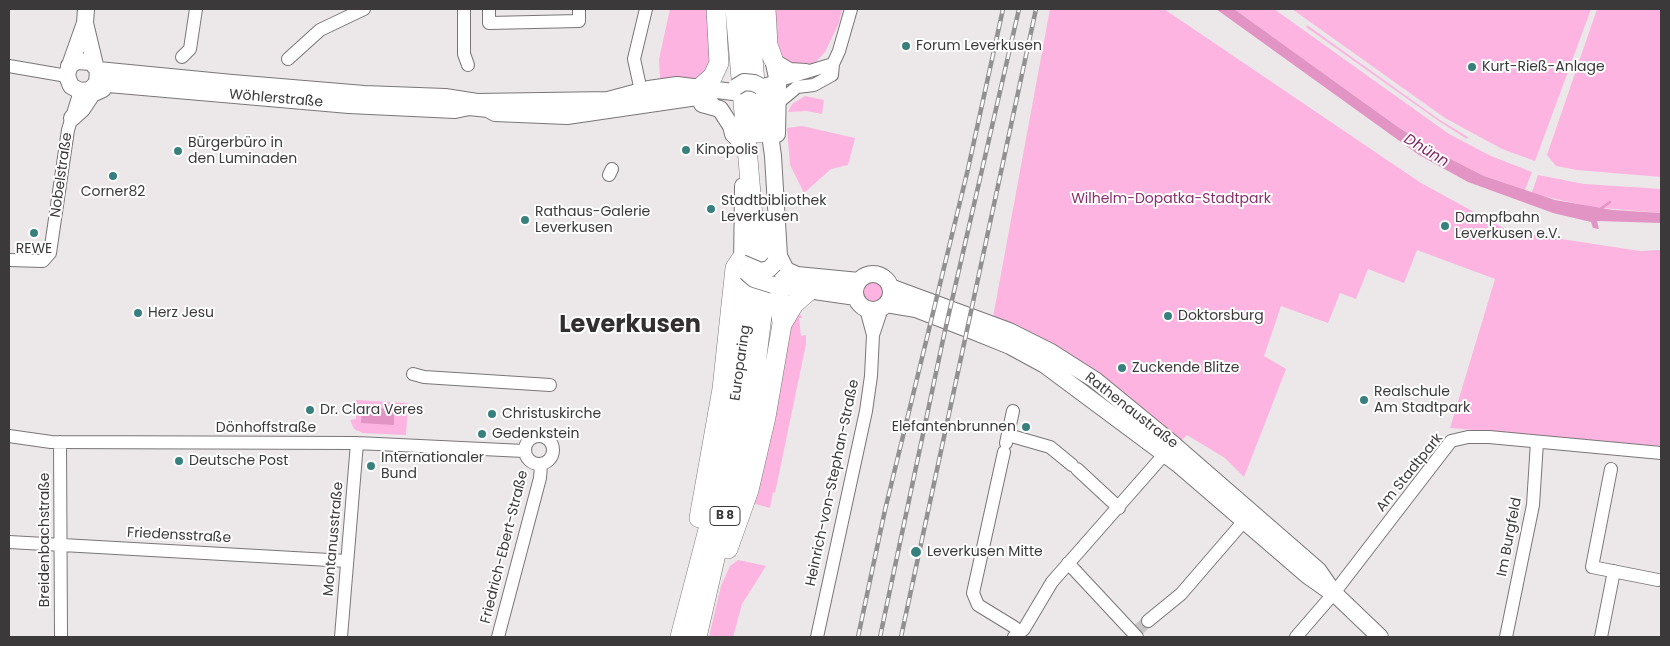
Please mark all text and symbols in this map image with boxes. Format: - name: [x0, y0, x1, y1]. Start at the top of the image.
- place label: Forum Leverkusen: [916, 38, 1042, 54]
- marker: Forum Leverkusen: [900, 40, 912, 52]
- place label: Kurt-Rieß-Anlage: [1482, 59, 1605, 75]
- marker: Kurt-Rieß-Anlage: [1466, 61, 1478, 73]
- street label: Wöhlerstraße: [228, 87, 324, 111]
- street label: Nobelstraße: [48, 131, 76, 219]
- water label: Dhünn: [1400, 131, 1452, 171]
- place label: Bürgerbüro in den Luminaden: [188, 135, 297, 168]
- place label: Kinopolis: [696, 142, 758, 158]
- marker: Kinopolis: [680, 144, 692, 156]
- marker: Bürgerbüro in den Luminaden: [172, 145, 184, 157]
- marker: Corner82: [107, 170, 119, 182]
- place label: Corner82: [81, 184, 145, 200]
- park label: Wilhelm-Dopatka-Stadtpark: [1071, 191, 1271, 207]
- place label: Stadtbibliothek Leverkusen: [721, 193, 827, 226]
- marker: Stadtbibliothek Leverkusen: [705, 203, 717, 215]
- place label: Rathaus-Galerie Leverkusen: [535, 204, 650, 236]
- place label: Dampfbahn Leverkusen e.V.: [1455, 210, 1560, 242]
- marker: Rathaus-Galerie Leverkusen: [519, 214, 531, 226]
- marker: Dampfbahn Leverkusen e.V.: [1439, 220, 1451, 232]
- marker: REWE: [28, 227, 40, 239]
- place label: REWE: [16, 241, 52, 257]
- place label: Herz Jesu: [148, 305, 214, 321]
- marker: Herz Jesu: [132, 307, 144, 319]
- place label: Doktorsburg: [1178, 308, 1264, 324]
- marker: Doktorsburg: [1162, 310, 1174, 322]
- district label: Leverkusen: [559, 312, 701, 340]
- street label: Europaring: [727, 324, 755, 402]
- place label: Zuckende Blitze: [1132, 360, 1239, 376]
- marker: Zuckende Blitze: [1116, 362, 1128, 374]
- street label: Rathenaustraße: [1081, 369, 1181, 453]
- street label: Heinrich-von-Stephan-Straße: [803, 378, 863, 588]
- place label: Realschule Am Stadtpark: [1374, 384, 1470, 417]
- marker: Realschule Am Stadtpark: [1358, 394, 1370, 406]
- place label: Dr. Clara Veres: [320, 402, 423, 418]
- marker: Dr. Clara Veres: [304, 404, 316, 416]
- place label: Christuskirche: [502, 406, 601, 422]
- marker: Christuskirche: [486, 408, 498, 420]
- place label: Elefantenbrunnen: [892, 419, 1016, 435]
- street label: Dönhoffstraße: [216, 420, 316, 436]
- marker: Elefantenbrunnen: [1020, 421, 1032, 433]
- place label: Gedenkstein: [492, 426, 579, 442]
- marker: Gedenkstein: [476, 428, 488, 440]
- street label: Am Stadtpark: [1373, 430, 1447, 516]
- place label: Internationaler Bund: [381, 450, 484, 482]
- place label: Deutsche Post: [189, 453, 288, 469]
- marker: Deutsche Post: [173, 455, 185, 467]
- marker: Internationaler Bund: [365, 460, 377, 472]
- street label: Friedrich-Ebert-Straße: [478, 469, 532, 625]
- street label: Breidenbachstraße: [37, 473, 53, 607]
- street label: Montanusstraße: [321, 481, 347, 597]
- street label: Im Burgfeld: [1494, 496, 1526, 578]
- road number: B 8: [710, 506, 740, 526]
- street label: Friedensstraße: [127, 525, 231, 547]
- place label: Leverkusen Mitte: [927, 544, 1043, 560]
- marker: Leverkusen Mitte: [909, 545, 923, 559]

